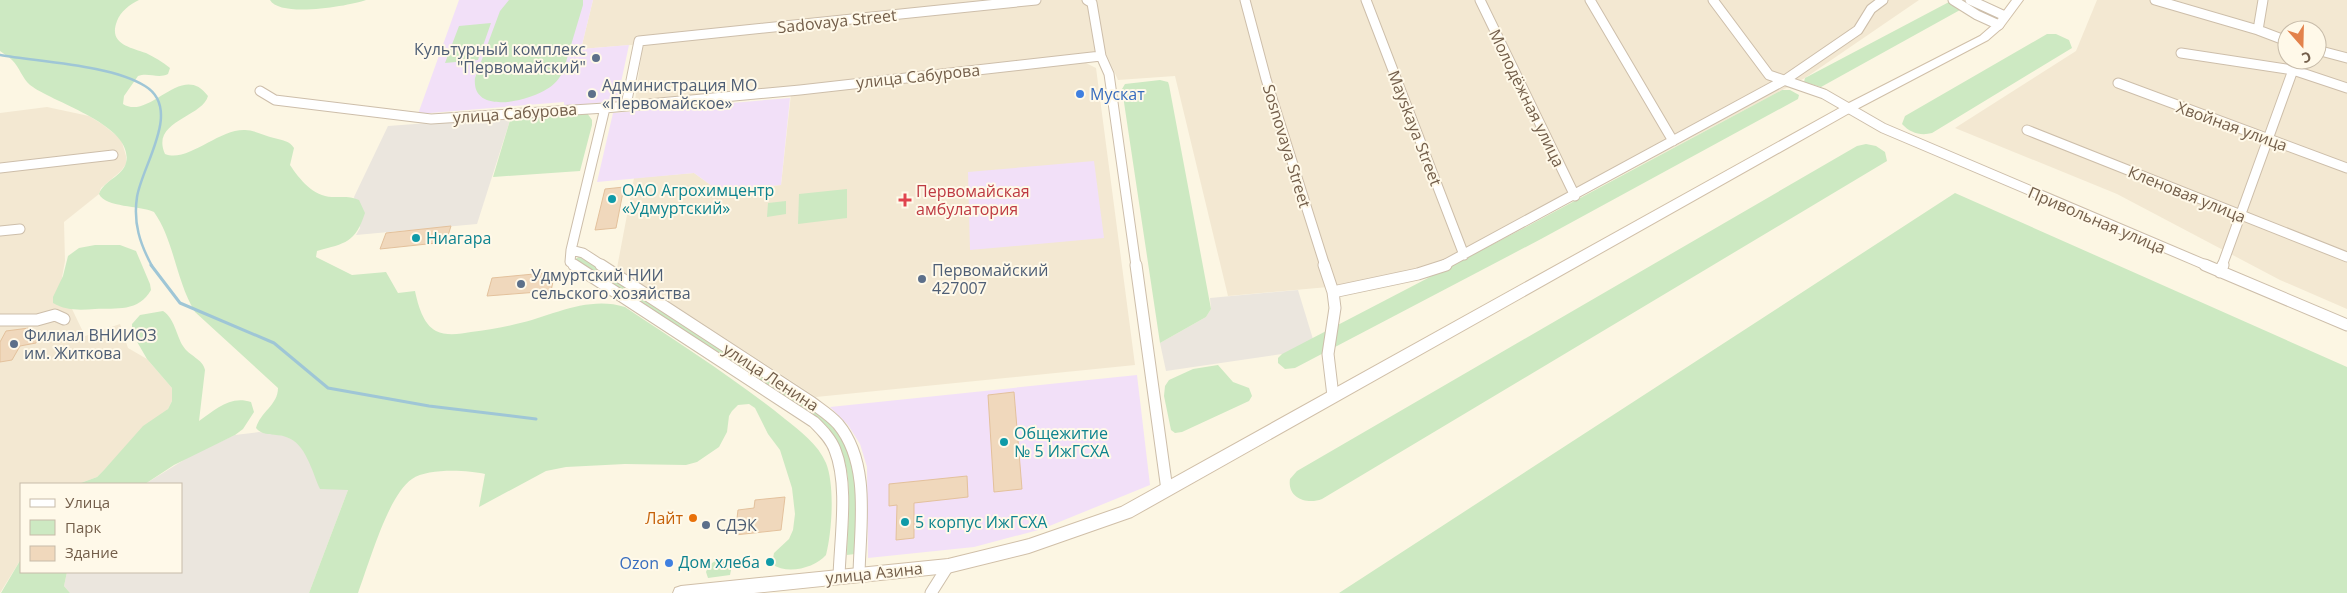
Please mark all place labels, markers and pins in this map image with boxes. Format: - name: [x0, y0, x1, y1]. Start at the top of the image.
- place label: Культурный комплекс "Первомайский": [414, 38, 586, 78]
- marker: Культурный комплекс "Первомайский": [590, 52, 602, 64]
- place label: Администрация МО «Первомайское»: [602, 74, 757, 114]
- place label: Мускат: [1090, 83, 1145, 105]
- marker: Администрация МО «Первомайское»: [586, 88, 598, 100]
- marker: Мускат: [1074, 88, 1086, 100]
- place label: ОАО Агрохимцентр «Удмуртский»: [622, 179, 774, 219]
- place label: Первомайская амбулатория: [916, 180, 1030, 220]
- marker: ОАО Агрохимцентр «Удмуртский»: [606, 193, 618, 205]
- marker: Первомайская амбулатория: [898, 193, 912, 207]
- place label: Ниагара: [426, 227, 491, 249]
- marker: Ниагара: [410, 232, 422, 244]
- place label: Первомайский 427007: [932, 259, 1048, 299]
- place label: Удмуртский НИИ сельского хозяйства: [531, 264, 691, 304]
- marker: Первомайский 427007: [916, 273, 928, 285]
- marker: Удмуртский НИИ сельского хозяйства: [515, 278, 527, 290]
- place label: Филиал ВНИИОЗ им. Житкова: [24, 324, 157, 364]
- marker: Филиал ВНИИОЗ им. Житкова: [8, 338, 20, 350]
- place label: Общежитие № 5 ИжГСХА: [1014, 422, 1110, 462]
- marker: Общежитие № 5 ИжГСХА: [998, 436, 1010, 448]
- place label: Лайт: [645, 507, 683, 529]
- place label: 5 корпус ИжГСХА: [915, 511, 1048, 533]
- marker: Лайт: [687, 512, 699, 524]
- place label: СДЭК: [716, 514, 757, 536]
- marker: 5 корпус ИжГСХА: [899, 516, 911, 528]
- marker: СДЭК: [700, 519, 712, 531]
- place label: Дом хлеба: [679, 551, 760, 573]
- place label: Ozon: [620, 552, 659, 574]
- marker: Дом хлеба: [764, 556, 776, 568]
- marker: Ozon: [663, 557, 675, 569]

